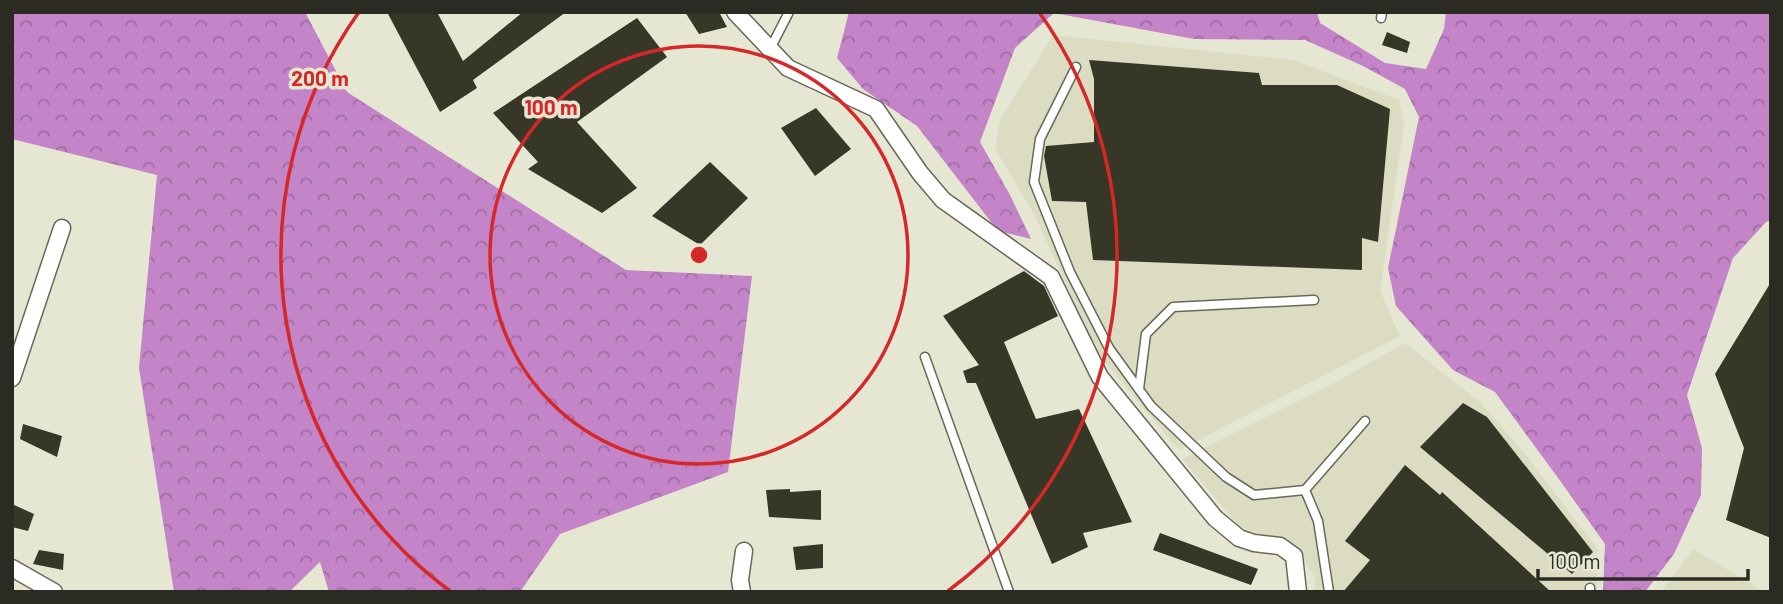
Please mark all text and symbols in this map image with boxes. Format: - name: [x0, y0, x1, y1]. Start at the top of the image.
- text: 200 m: [291, 65, 349, 90]
- text: 100 m: [524, 94, 578, 119]
- centre of rings: [687, 243, 711, 267]
- scale bar: [1538, 538, 1748, 582]
- text: 100 m: [1548, 548, 1601, 573]

